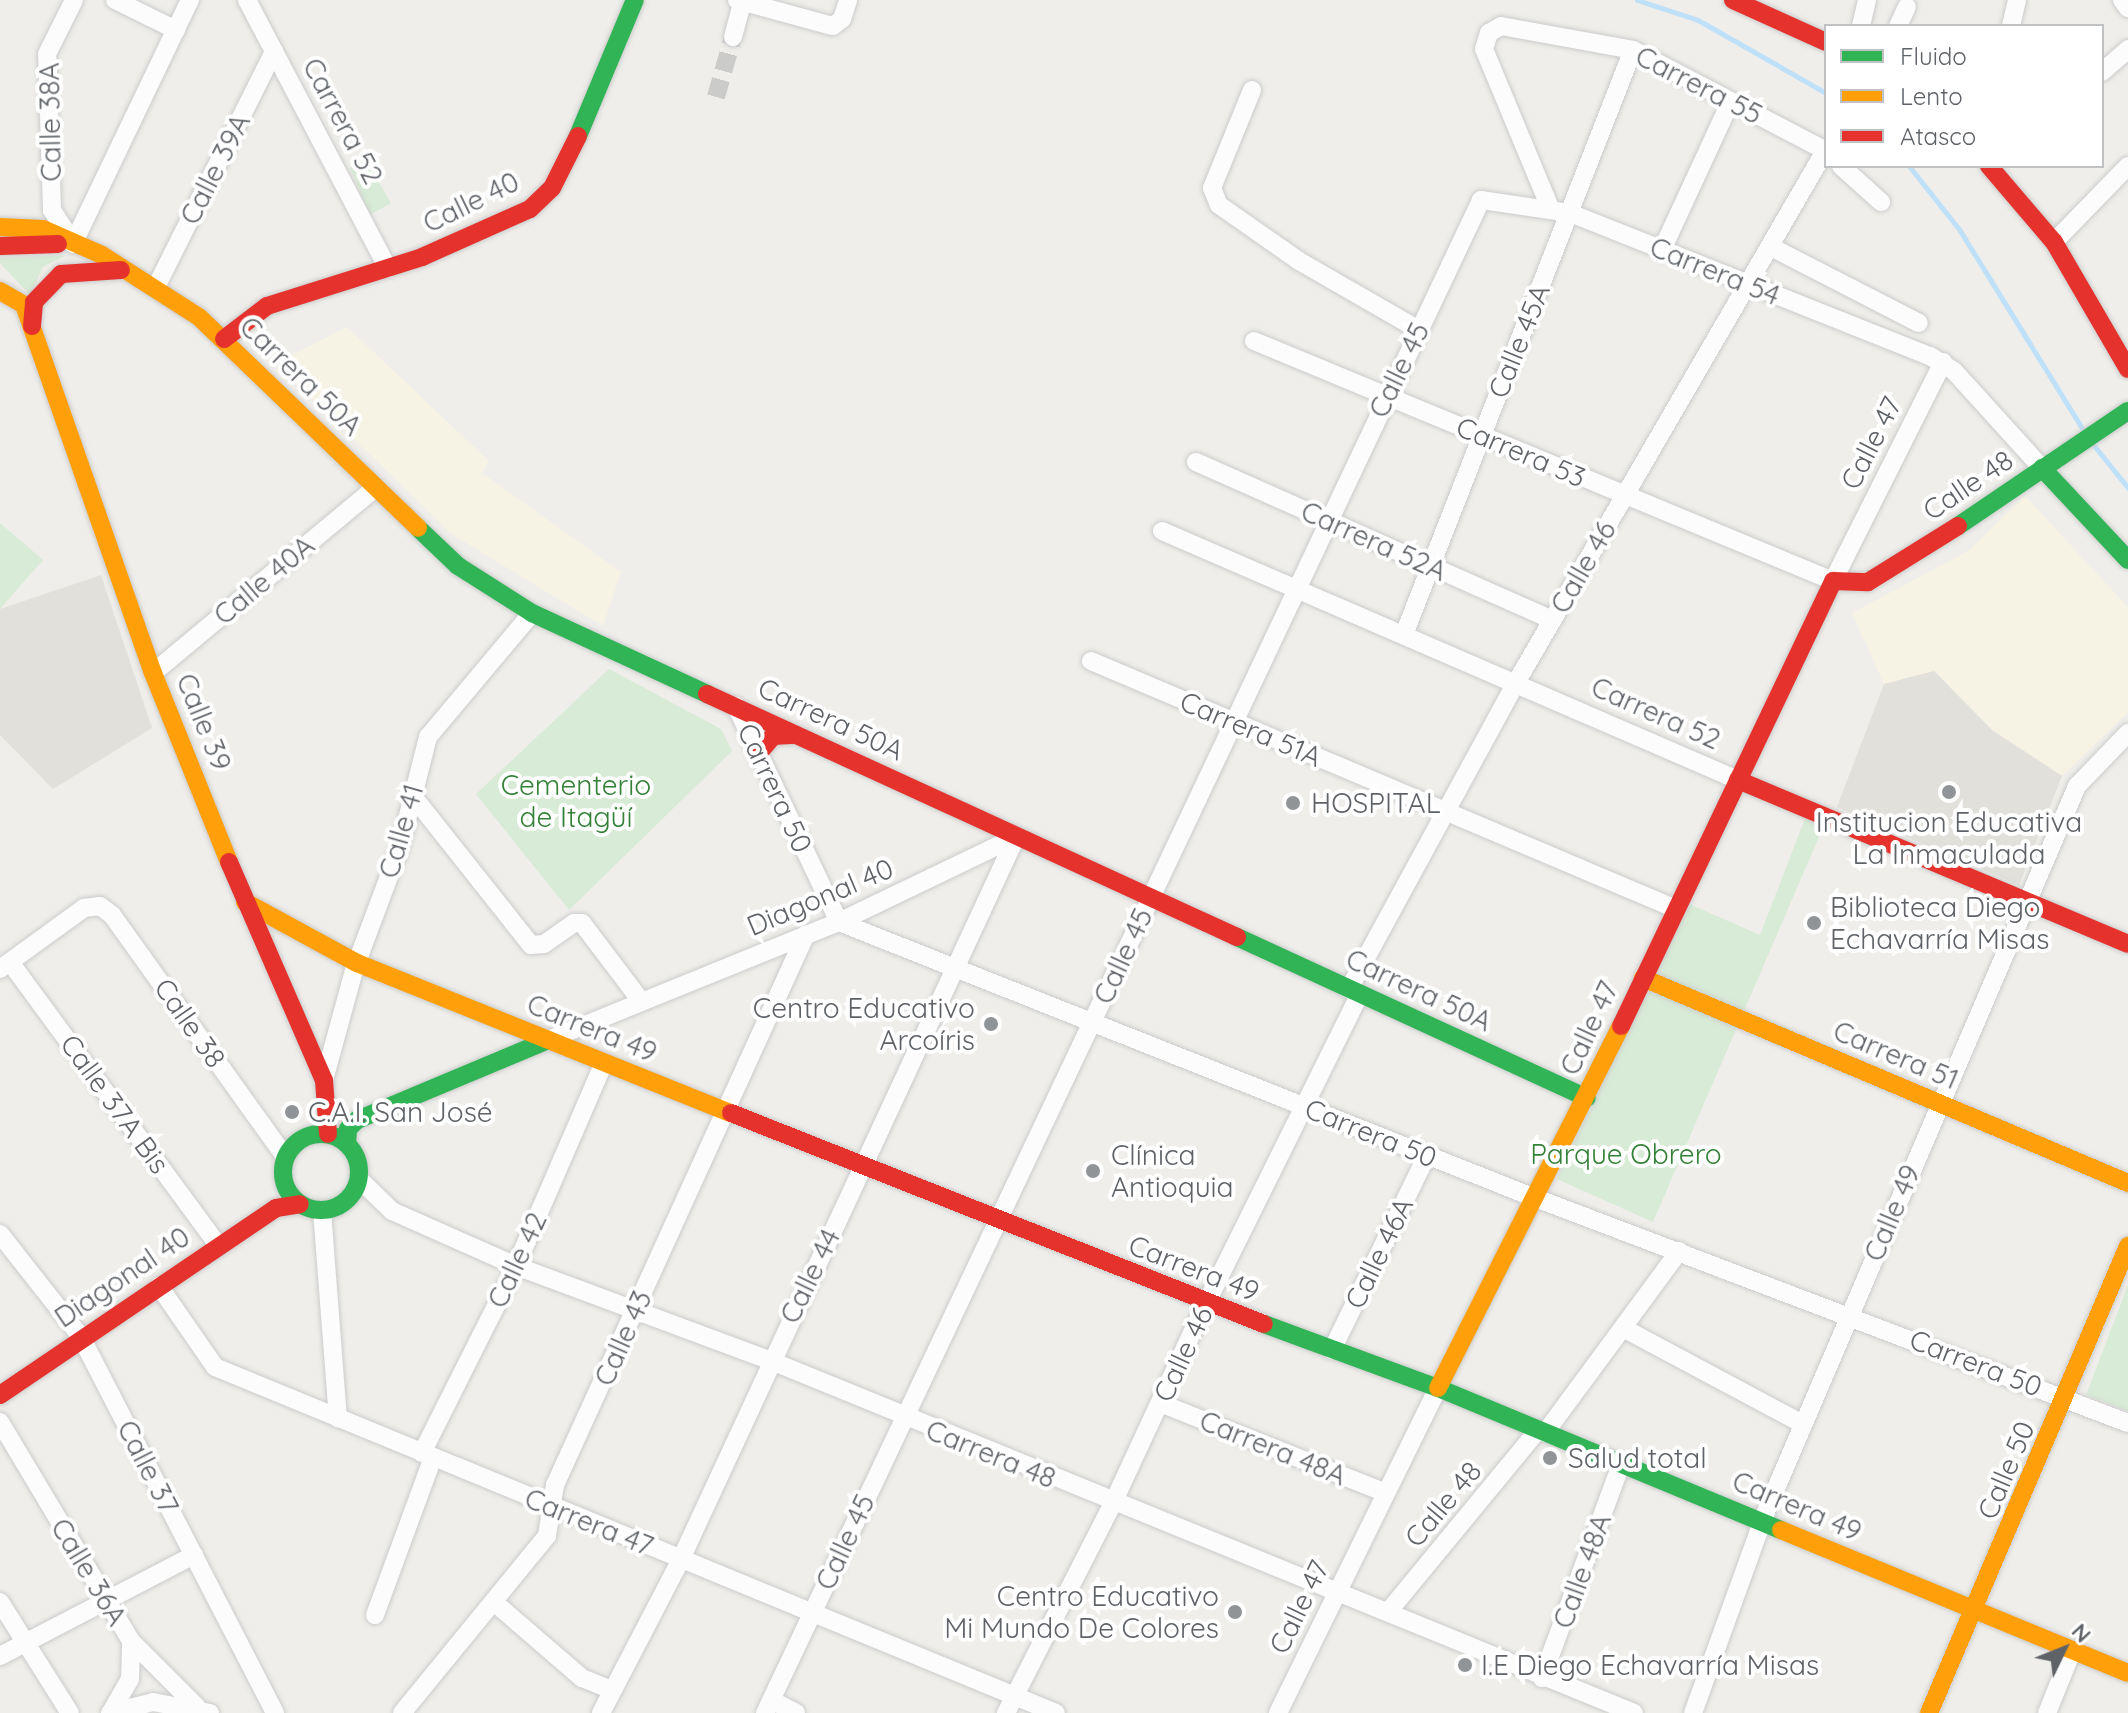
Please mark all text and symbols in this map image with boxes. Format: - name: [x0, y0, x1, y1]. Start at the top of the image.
- legend: [1824, 24, 2104, 168]
- street label: Carrera 55: [1630, 39, 1768, 131]
- text: Fluido: [1900, 41, 1967, 71]
- street label: Carrera 52: [296, 52, 390, 190]
- street label: Calle 38A: [32, 62, 68, 182]
- text: Lento: [1900, 81, 1963, 111]
- street label: Calle 39A: [173, 108, 257, 230]
- text: Atasco: [1900, 121, 1976, 151]
- street label: Calle 40: [417, 164, 525, 240]
- street label: Carrera 54: [1645, 230, 1785, 312]
- street label: Calle 45A: [1481, 279, 1557, 403]
- street label: Carrera 50A: [233, 309, 369, 443]
- street label: Calle 45: [1362, 317, 1436, 423]
- street label: Calle 47: [1833, 391, 1909, 495]
- street label: Carrera 53: [1451, 410, 1591, 494]
- street label: Calle 48: [1917, 443, 2019, 527]
- street label: Carrera 52A: [1296, 494, 1452, 588]
- street label: Calle 46: [1543, 515, 1623, 619]
- street label: Calle 40A: [207, 528, 321, 632]
- street label: Calle 39: [169, 669, 239, 775]
- street label: Carrera 52: [1586, 670, 1726, 756]
- street label: Carrera 50A: [753, 671, 909, 767]
- street label: Carrera 51A: [1175, 684, 1327, 774]
- street label: Carrera 50: [730, 718, 820, 858]
- park label: Cementerio de Itagüí: [501, 768, 651, 834]
- street label: Calle 41: [372, 780, 430, 882]
- marker: Institucion Educativa La Inmaculada: [1940, 783, 1958, 801]
- place label: HOSPITAL: [1311, 786, 1441, 820]
- marker: HOSPITAL: [1282, 792, 1304, 814]
- place label: Institucion Educativa La Inmaculada: [1816, 805, 2082, 871]
- street label: Diagonal 40: [742, 851, 898, 943]
- place label: Biblioteca Diego Echavarría Misas: [1830, 890, 2049, 956]
- street label: Calle 45: [1086, 903, 1160, 1009]
- marker: Biblioteca Diego Echavarría Misas: [1805, 914, 1823, 932]
- street label: Carrera 50A: [1341, 942, 1497, 1038]
- street label: Calle 38: [147, 972, 233, 1074]
- street label: Calle 47: [1553, 976, 1625, 1080]
- street label: Carrera 49: [522, 987, 662, 1069]
- place label: Centro Educativo Arcoíris: [753, 991, 975, 1057]
- street label: Carrera 51: [1828, 1014, 1964, 1096]
- marker: Centro Educativo Arcoíris: [982, 1015, 1000, 1033]
- street label: Calle 37A Bis: [53, 1028, 177, 1180]
- street label: Carrera 50: [1300, 1091, 1442, 1175]
- place label: C.A.I. San José: [308, 1095, 493, 1129]
- marker: C.A.I. San José: [283, 1103, 301, 1121]
- park label: Parque Obrero: [1530, 1137, 1722, 1171]
- place label: Clínica Antioquia: [1111, 1138, 1234, 1204]
- marker: Clínica Antioquia: [1082, 1160, 1104, 1182]
- street label: Calle 49: [1857, 1160, 1927, 1266]
- street label: Calle 46A: [1338, 1192, 1420, 1314]
- street label: Calle 42: [480, 1207, 554, 1313]
- street label: Diagonal 40: [48, 1220, 196, 1334]
- street label: Calle 44: [773, 1223, 847, 1329]
- street label: Carrera 49: [1124, 1228, 1264, 1308]
- street label: Calle 43: [587, 1285, 659, 1391]
- street label: Calle 46: [1146, 1301, 1220, 1407]
- street label: Carrera 50: [1905, 1322, 2047, 1404]
- street label: Carrera 48A: [1195, 1403, 1351, 1493]
- street label: Carrera 48: [921, 1413, 1061, 1495]
- street label: Calle 37: [110, 1415, 186, 1519]
- street label: Calle 50: [1970, 1416, 2042, 1524]
- place label: Salud total: [1568, 1441, 1707, 1475]
- marker: Salud total: [1539, 1447, 1561, 1469]
- street label: Calle 48: [1398, 1454, 1488, 1554]
- street label: Carrera 49: [1727, 1464, 1867, 1548]
- street label: Carrera 47: [520, 1481, 658, 1563]
- street label: Calle 45: [808, 1489, 882, 1595]
- street label: Calle 48A: [1546, 1509, 1618, 1633]
- street label: Calle 36A: [44, 1512, 134, 1632]
- street label: Calle 47: [1262, 1555, 1336, 1659]
- place label: Centro Educativo Mi Mundo De Colores: [944, 1579, 1219, 1645]
- marker: Centro Educativo Mi Mundo De Colores: [1226, 1603, 1244, 1621]
- north arrow: [2024, 1609, 2104, 1689]
- text: N: [2066, 1617, 2097, 1648]
- place label: I.E Diego Echavarría Misas: [1481, 1648, 1819, 1682]
- marker: I.E Diego Echavarría Misas: [1456, 1656, 1474, 1674]

